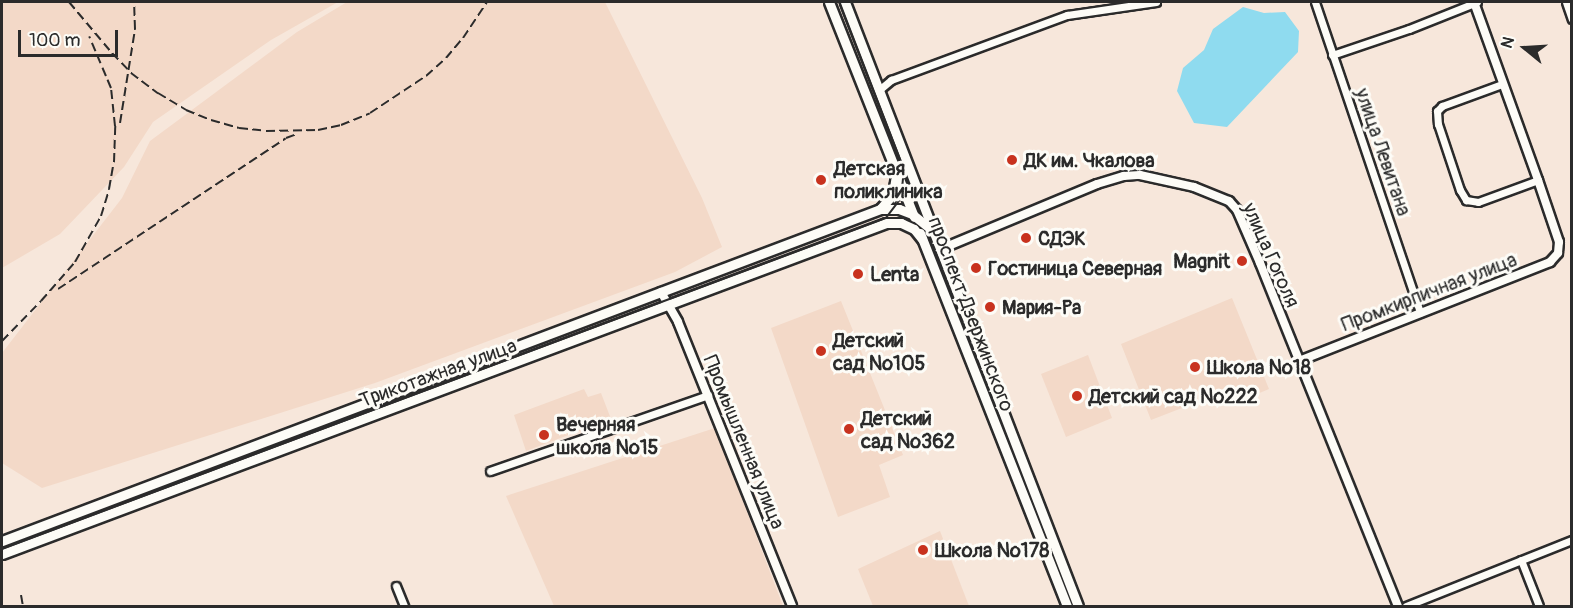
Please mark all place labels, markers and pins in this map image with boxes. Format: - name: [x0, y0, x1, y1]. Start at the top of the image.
- place label: ДК им. Чкалова: [1024, 148, 1155, 172]
- marker: ДК им. Чкалова: [1005, 153, 1019, 167]
- place label: Детская поликлиника: [834, 156, 943, 203]
- marker: Детская поликлиника: [812, 171, 830, 189]
- place label: СДЭК: [1038, 226, 1086, 250]
- marker: СДЭК: [1019, 231, 1033, 245]
- place label: Magnit: [1173, 249, 1230, 273]
- marker: Magnit: [1235, 254, 1249, 268]
- place label: Гостиница Северная: [988, 256, 1162, 280]
- marker: Гостиница Северная: [969, 261, 983, 275]
- place label: Lenta: [870, 262, 919, 286]
- marker: Lenta: [851, 267, 865, 281]
- place label: Мария-Ра: [1002, 295, 1081, 319]
- marker: Мария-Ра: [983, 300, 997, 314]
- place label: Детский сад №105: [833, 328, 925, 375]
- marker: Детский сад №105: [814, 344, 828, 358]
- place label: Школа №18: [1207, 355, 1311, 379]
- marker: Школа №18: [1188, 360, 1202, 374]
- place label: Детский сад №222: [1089, 384, 1258, 408]
- marker: Детский сад №222: [1070, 389, 1084, 403]
- place label: Детский сад №362: [861, 406, 955, 453]
- place label: Вечерняя школа №15: [556, 412, 658, 459]
- marker: Детский сад №362: [842, 422, 856, 436]
- marker: Вечерняя школа №15: [537, 428, 551, 442]
- place label: Школа №178: [935, 538, 1049, 562]
- marker: Школа №178: [916, 543, 930, 557]

